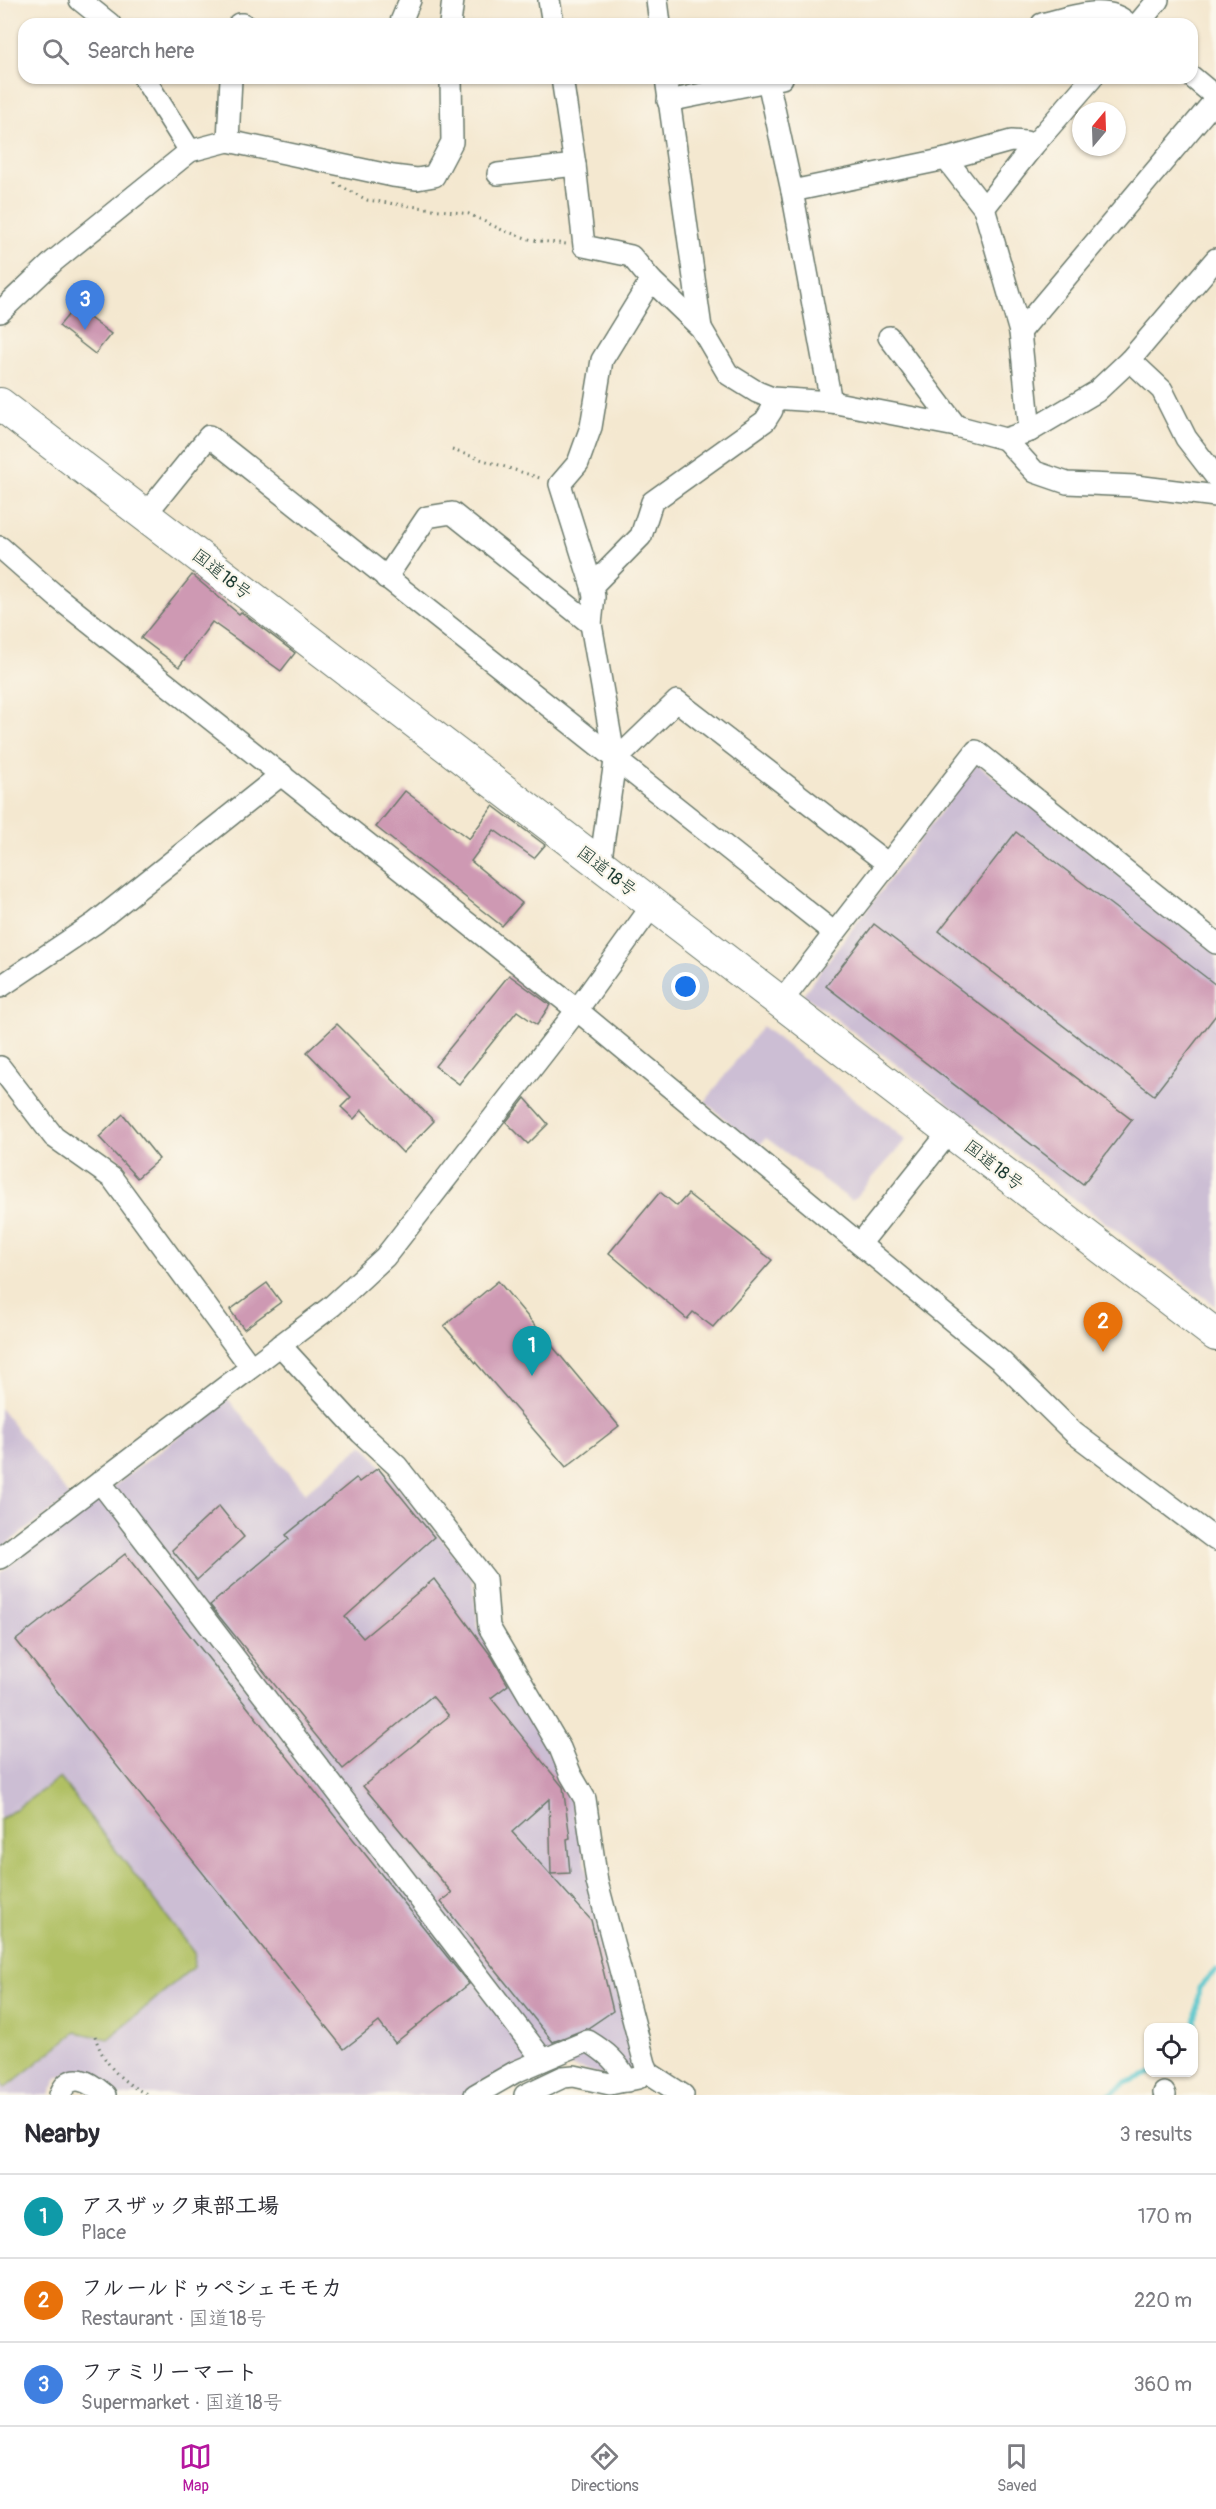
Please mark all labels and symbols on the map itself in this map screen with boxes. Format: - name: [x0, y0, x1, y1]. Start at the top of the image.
- north arrow: [1072, 102, 1126, 156]
- pin: 3: [66, 280, 104, 330]
- street label: 国道18号: [187, 544, 256, 605]
- street label: 国道18号: [572, 841, 641, 902]
- your location: [671, 972, 700, 1001]
- street label: 国道18号: [959, 1135, 1028, 1196]
- pin: 2: [1084, 1302, 1122, 1352]
- pin: 1: [512, 1326, 552, 1376]

